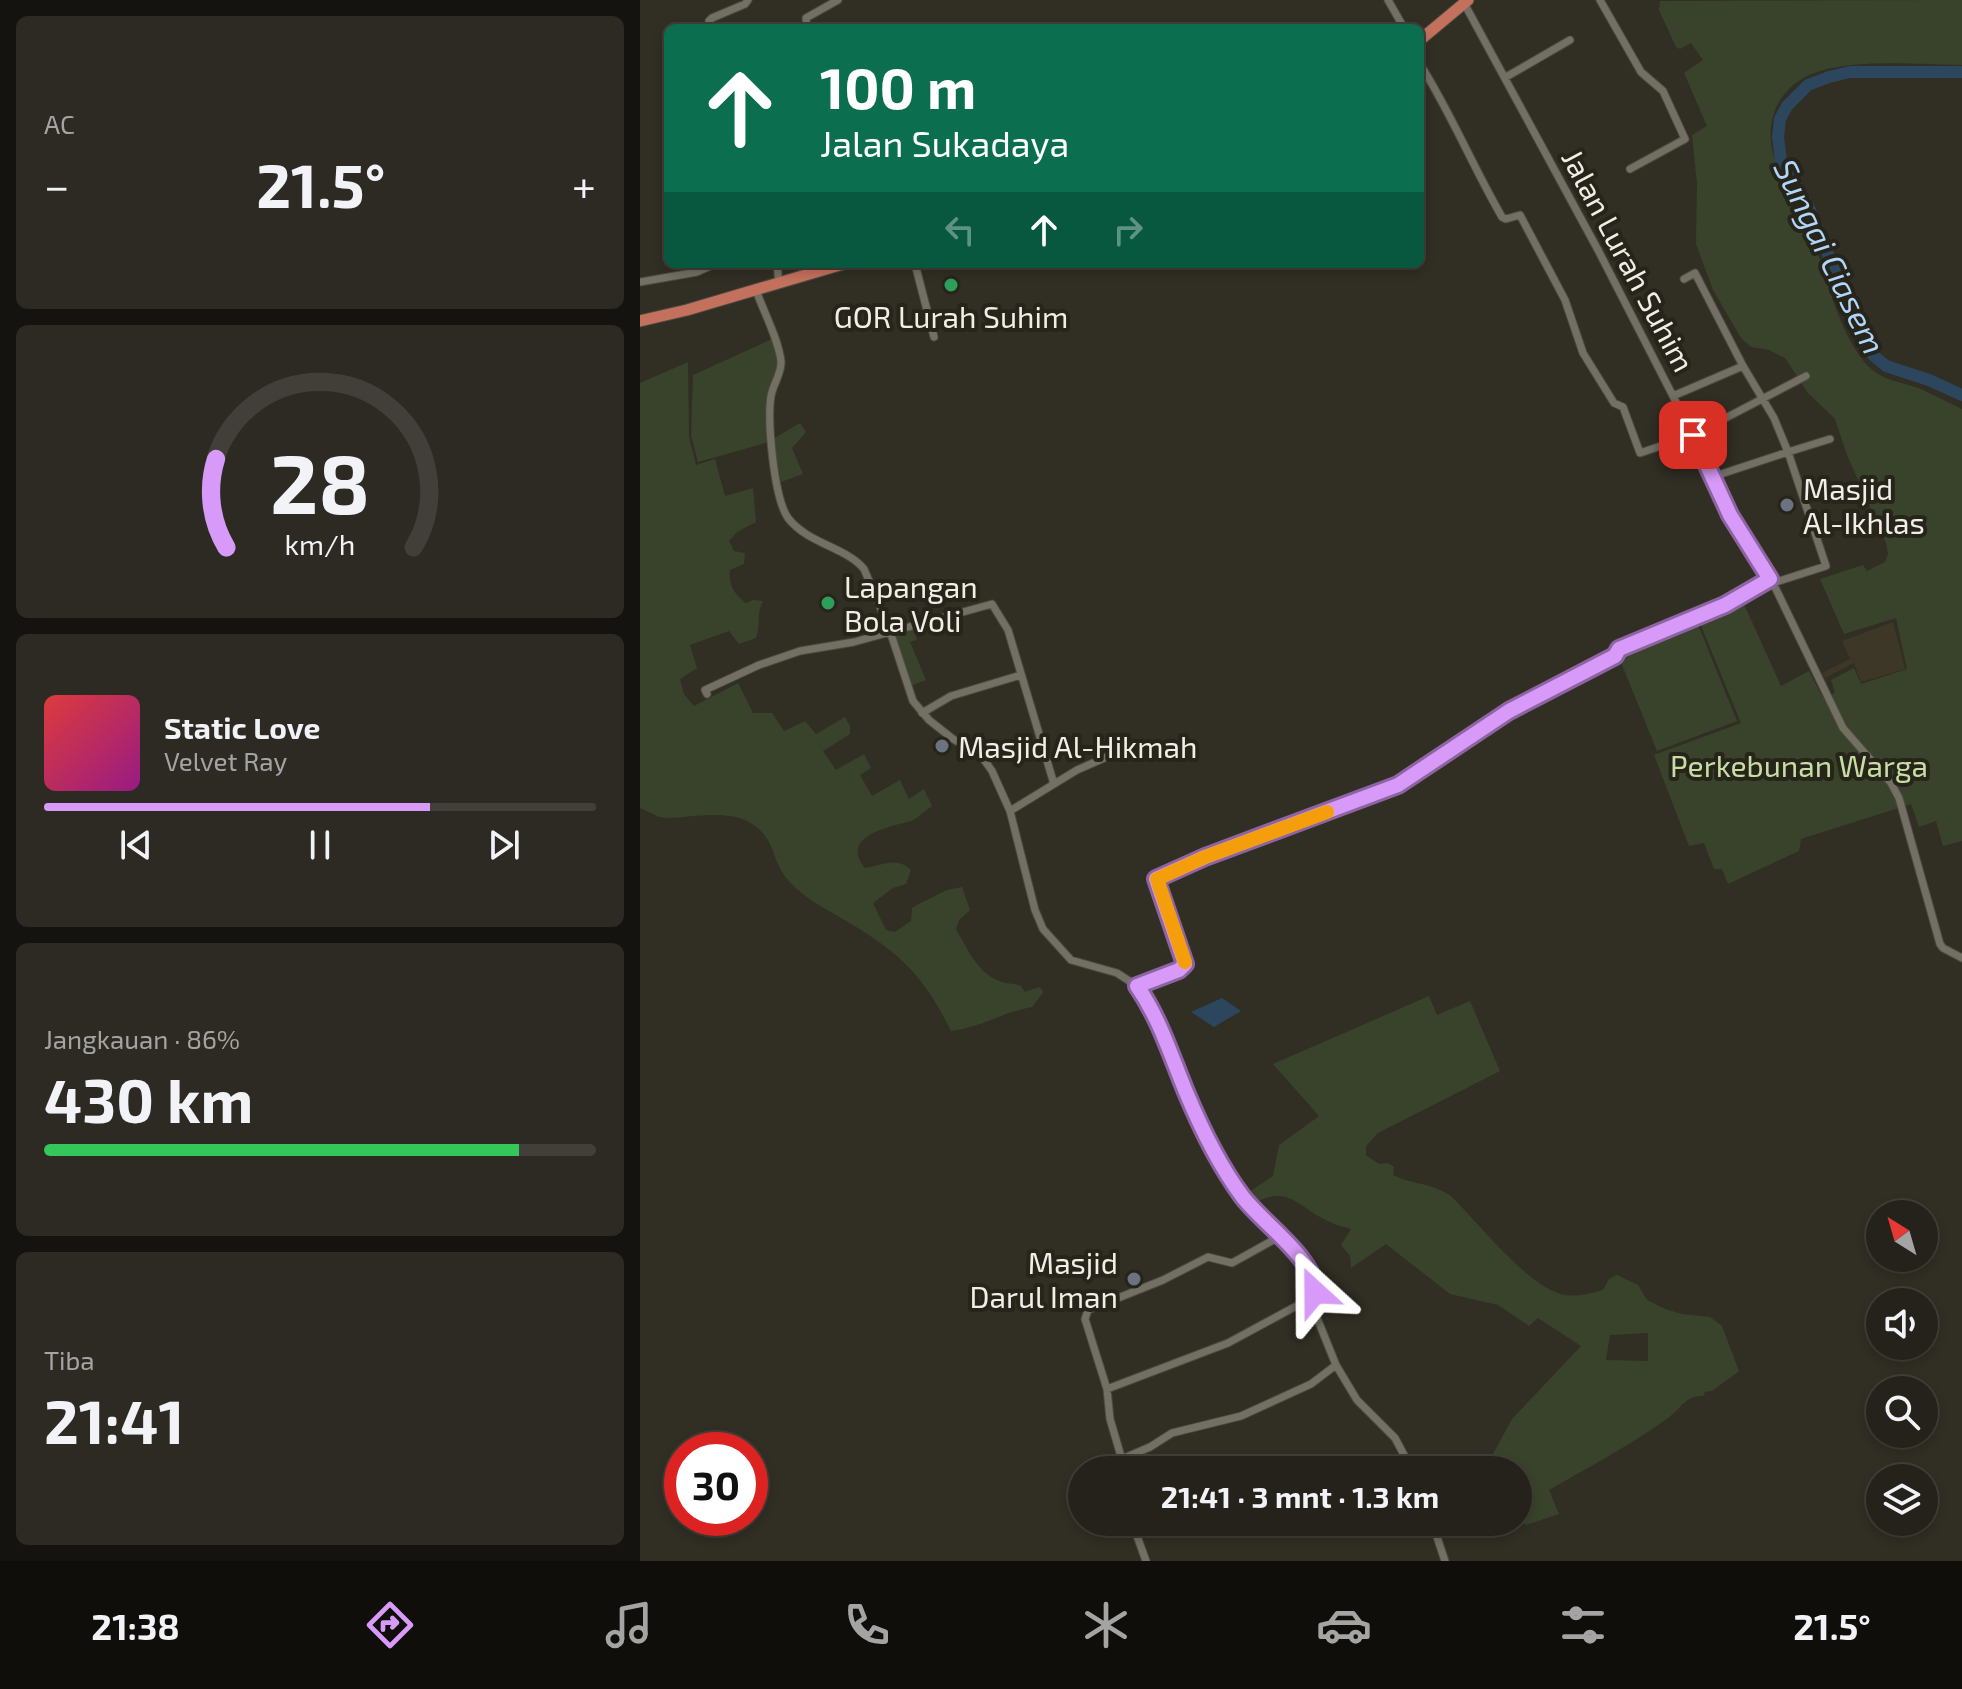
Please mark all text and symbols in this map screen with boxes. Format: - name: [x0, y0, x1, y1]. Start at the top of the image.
- text: 100 m: [820, 53, 976, 120]
- icon: ahead: [688, 56, 792, 160]
- text: AC: [44, 108, 75, 139]
- text: Jalan Sukadaya: [820, 121, 1069, 164]
- street label: Jalan Lurah Suhim: [1555, 143, 1703, 377]
- text: 21.5°: [256, 148, 385, 220]
- water label: Sungai Ciasem: [1767, 152, 1895, 360]
- text: −: [44, 158, 70, 211]
- text: +: [572, 158, 596, 211]
- icon: left: [938, 208, 982, 252]
- icon: ahead: [1022, 208, 1066, 252]
- icon: right: [1106, 208, 1150, 252]
- marker: GOR Lurah Suhim: [942, 276, 960, 294]
- place label: GOR Lurah Suhim: [834, 298, 1068, 334]
- pin: [1659, 401, 1727, 469]
- icon: arrive: [1671, 413, 1715, 457]
- text: 28: [270, 430, 370, 530]
- place label: Masjid Al-Ikhlas: [1803, 470, 1925, 540]
- marker: Masjid Al-Ikhlas: [1778, 496, 1796, 514]
- text: km/h: [285, 526, 355, 561]
- place label: Lapangan Bola Voli: [844, 568, 978, 638]
- marker: Lapangan Bola Voli: [819, 594, 837, 612]
- text: Static Love: [164, 709, 320, 745]
- place label: Masjid Al-Hikmah: [958, 728, 1198, 764]
- marker: Masjid Al-Hikmah: [933, 737, 951, 755]
- text: Velvet Ray: [164, 745, 287, 776]
- park label: Perkebunan Warga: [1670, 747, 1928, 783]
- icon: previous: [114, 823, 158, 867]
- icon: pause: [298, 823, 342, 867]
- icon: next: [482, 823, 526, 867]
- text: Jangkauan · 86%: [44, 1023, 240, 1054]
- text: 430 km: [44, 1063, 253, 1135]
- north arrow: [1866, 1200, 1938, 1272]
- map controls: [1866, 1200, 1938, 1536]
- place label: Masjid Darul Iman: [970, 1244, 1118, 1314]
- position arrow: [1273, 1250, 1357, 1334]
- marker: Masjid Darul Iman: [1125, 1270, 1143, 1288]
- button: sound: [1866, 1288, 1938, 1360]
- text: Tiba: [44, 1344, 95, 1375]
- button: search: [1866, 1376, 1938, 1448]
- text: 21:41: [44, 1384, 184, 1456]
- speed limit sign: 30: [664, 1432, 768, 1536]
- button: layers: [1866, 1464, 1938, 1536]
- text: 21:41 · 3 mnt · 1.3 km: [1161, 1478, 1439, 1514]
- icon: directions: [362, 1597, 418, 1653]
- icon: music: [601, 1597, 657, 1653]
- icon: phone: [839, 1597, 895, 1653]
- icon: climate: [1078, 1597, 1134, 1653]
- icon: car: [1316, 1597, 1372, 1653]
- icon: filters: [1555, 1597, 1611, 1653]
- text: 21:38: [91, 1604, 180, 1647]
- text: 21.5°: [1793, 1604, 1871, 1647]

